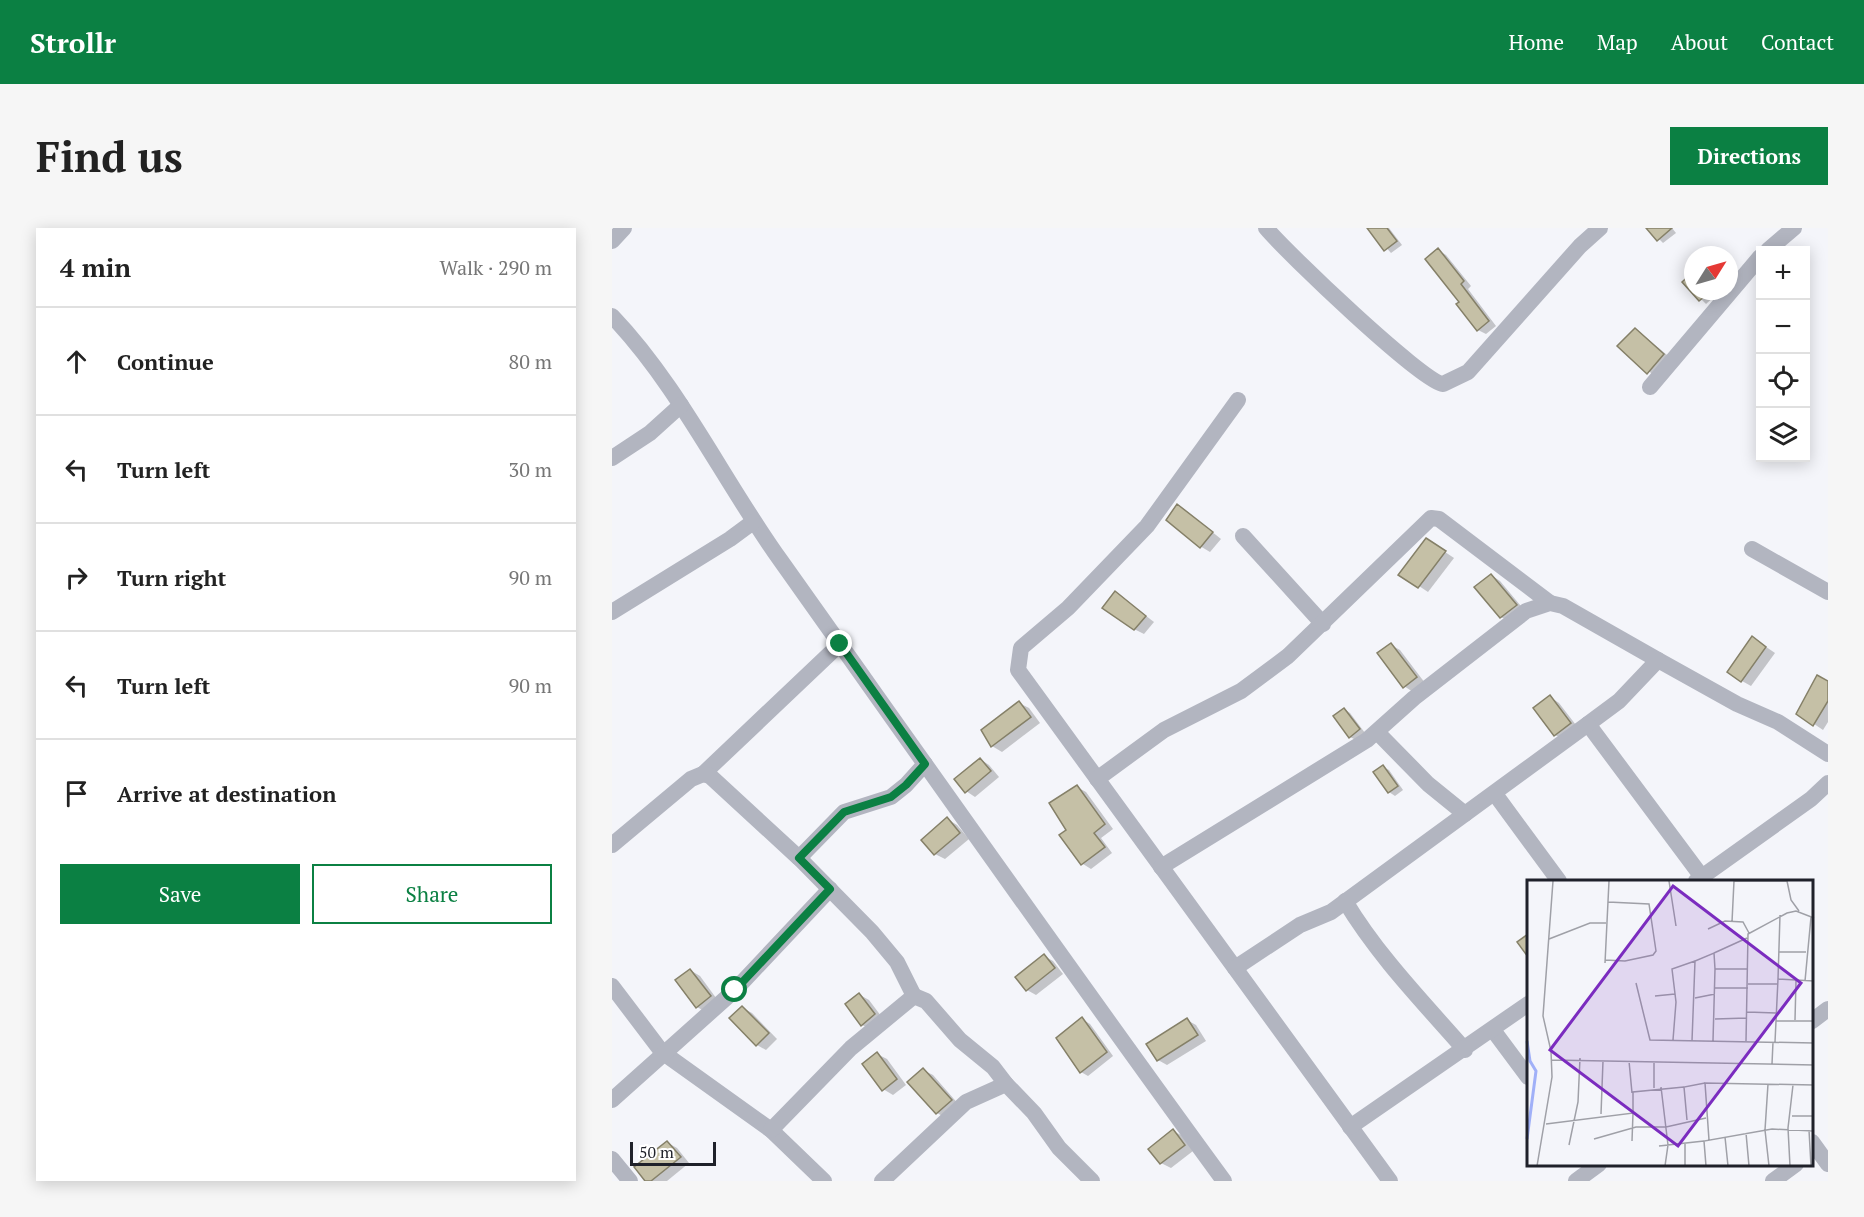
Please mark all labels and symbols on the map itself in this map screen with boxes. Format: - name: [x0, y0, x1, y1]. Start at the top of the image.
- north arrow: [1684, 246, 1738, 300]
- route end: [826, 630, 852, 656]
- inset map: [1527, 880, 1813, 1166]
- route start: [721, 976, 747, 1002]
- scale bar: [630, 1139, 716, 1166]

